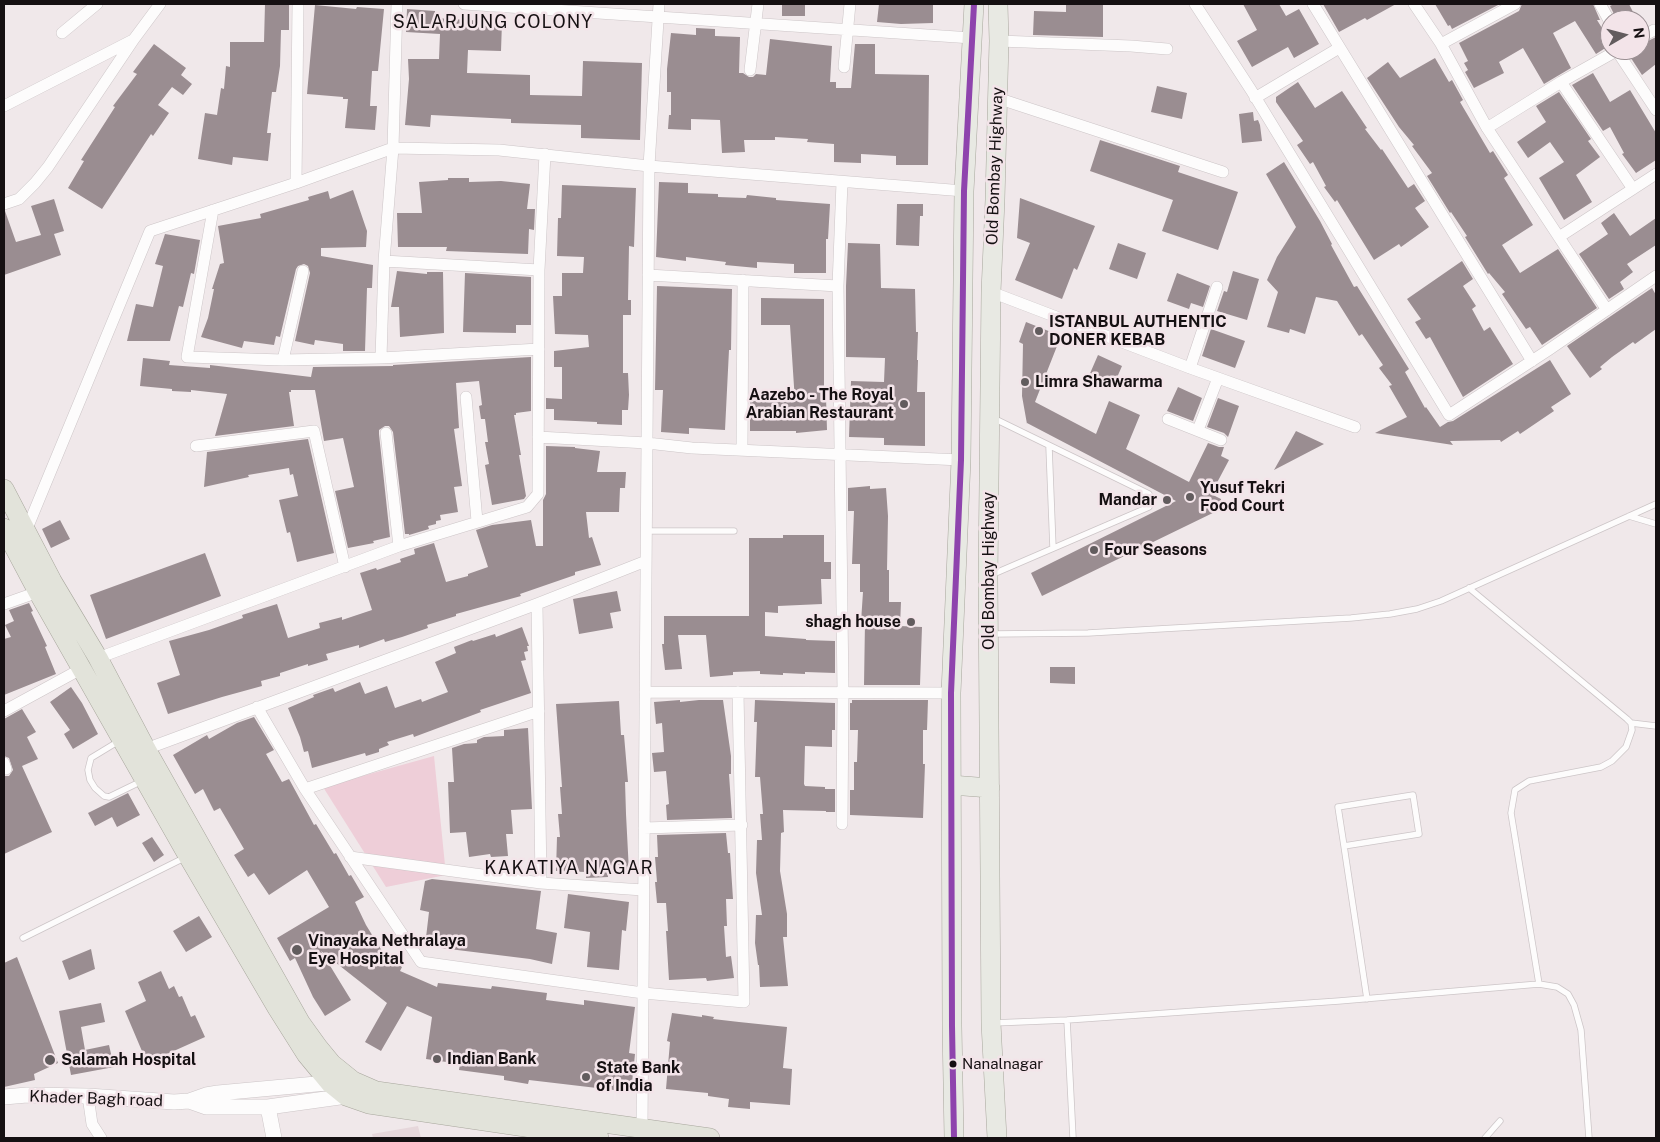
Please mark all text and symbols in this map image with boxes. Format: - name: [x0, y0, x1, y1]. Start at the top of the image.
- north arrow: [1600, 10, 1650, 60]
- district label: SALARJUNG COLONY: [391, 11, 595, 33]
- text: N: [1630, 27, 1648, 40]
- street label: Old Bombay Highway: [983, 87, 1007, 245]
- place label: ISTANBUL AUTHENTIC DONER KEBAB: [1049, 312, 1227, 350]
- marker: ISTANBUL AUTHENTIC DONER KEBAB: [1033, 325, 1045, 337]
- place label: Limra Shawarma: [1035, 372, 1163, 392]
- marker: Limra Shawarma: [1019, 376, 1031, 388]
- place label: Aazebo - The Royal Arabian Restaurant: [746, 385, 894, 423]
- marker: Aazebo - The Royal Arabian Restaurant: [898, 398, 910, 410]
- place label: Yusuf Tekri Food Court: [1200, 478, 1285, 516]
- place label: Mandar: [1098, 490, 1157, 510]
- marker: Yusuf Tekri Food Court: [1184, 491, 1196, 503]
- street label: Old Bombay Highway: [979, 492, 999, 650]
- marker: Mandar: [1161, 494, 1173, 506]
- place label: Four Seasons: [1104, 540, 1207, 560]
- marker: Four Seasons: [1088, 544, 1100, 556]
- place label: shagh house: [805, 612, 901, 632]
- marker: shagh house: [905, 616, 917, 628]
- district label: KAKATIYA NAGAR: [483, 857, 655, 879]
- place label: Vinayaka Nethralaya Eye Hospital: [308, 931, 466, 969]
- marker: Vinayaka Nethralaya Eye Hospital: [290, 943, 304, 957]
- place label: Indian Bank: [447, 1049, 536, 1069]
- place label: Salamah Hospital: [61, 1050, 196, 1070]
- marker: Salamah Hospital: [43, 1053, 57, 1067]
- marker: Indian Bank: [431, 1053, 443, 1065]
- place label: Nanalnagar: [962, 1055, 1043, 1073]
- place label: State Bank of India: [596, 1058, 680, 1096]
- marker: Nanalnagar: [948, 1059, 958, 1069]
- marker: State Bank of India: [580, 1071, 592, 1083]
- street label: Khader Bagh road: [29, 1087, 163, 1111]

